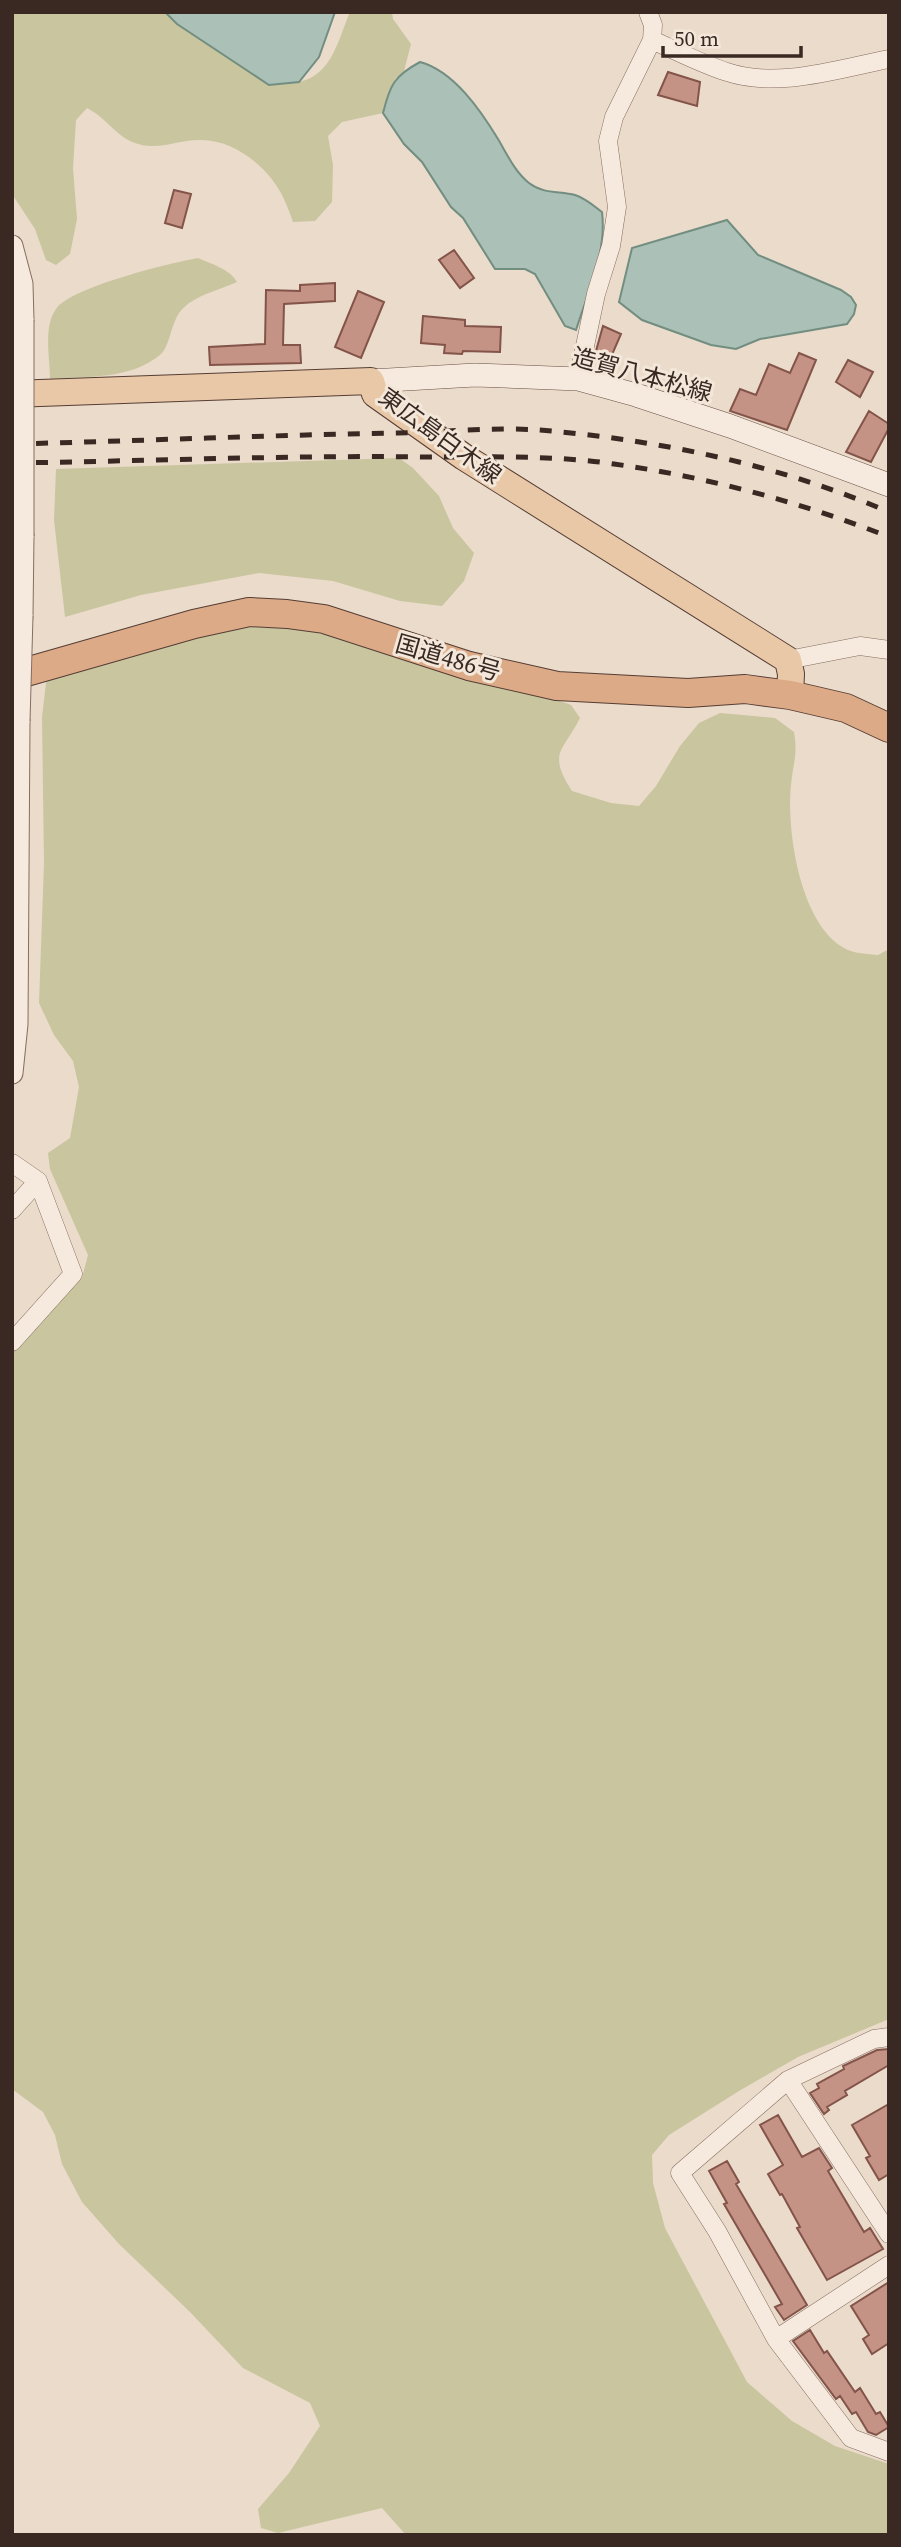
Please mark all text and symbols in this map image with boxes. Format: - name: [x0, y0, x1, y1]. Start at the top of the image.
- scale bar: [663, 14, 801, 58]
- text: 50 m: [674, 24, 719, 53]
- street label: 造賀八本松線: [568, 340, 716, 409]
- street label: 東広島白木線: [372, 380, 508, 491]
- street label: 国道486号: [392, 627, 505, 688]

